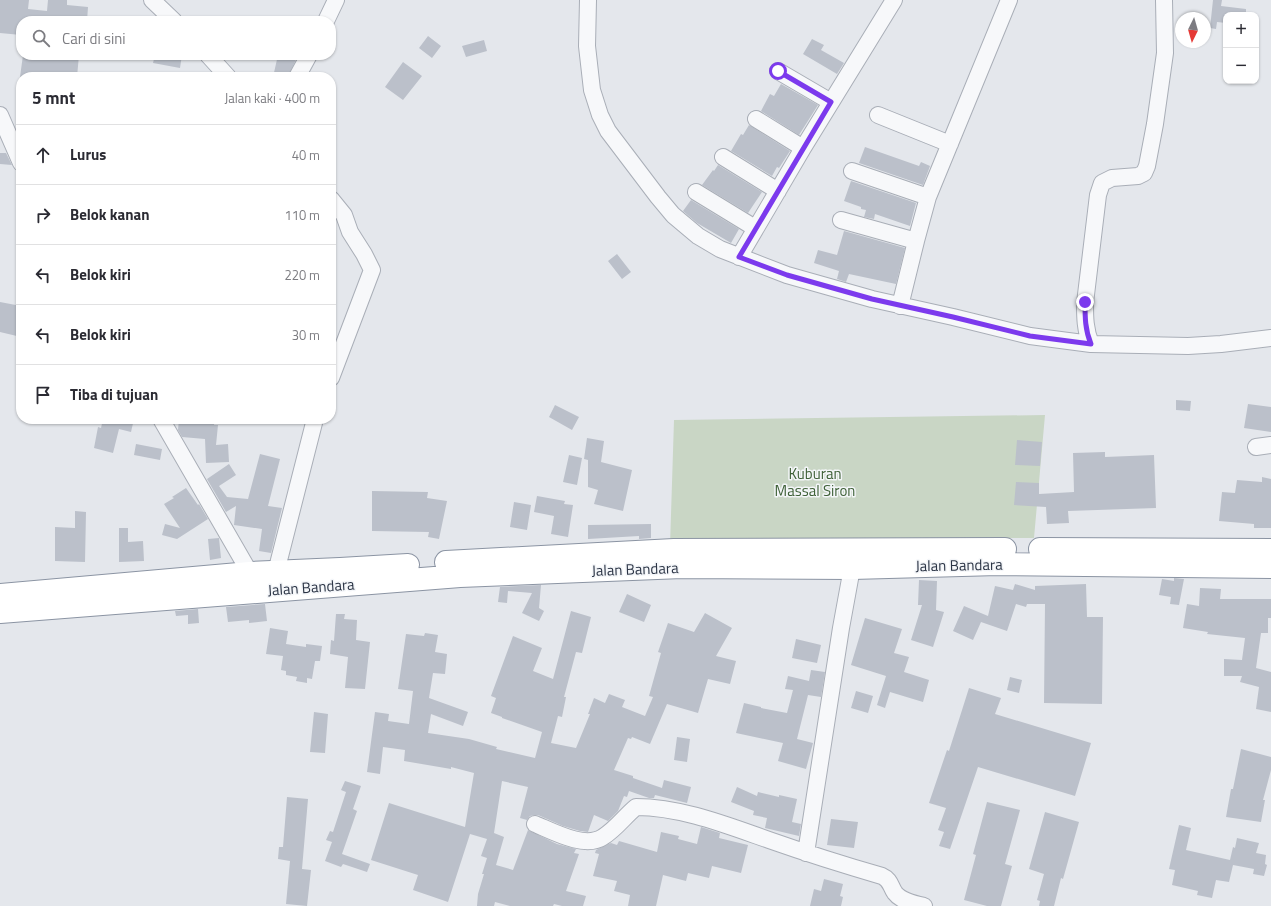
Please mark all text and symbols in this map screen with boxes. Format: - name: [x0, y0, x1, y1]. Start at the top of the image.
- north arrow: [1175, 12, 1211, 48]
- map controls: [1223, 12, 1259, 84]
- button: +: [1223, 12, 1259, 48]
- search box: [16, 16, 336, 60]
- icon: search: [30, 27, 52, 49]
- text: Cari di sini: [62, 27, 126, 50]
- button: −: [1223, 48, 1259, 84]
- route start: [769, 62, 787, 80]
- text: 5 mnt: [32, 85, 75, 111]
- text: Jalan kaki · 400 m: [224, 88, 320, 108]
- text: Lurus: [70, 143, 106, 166]
- icon: ahead: [32, 144, 54, 166]
- text: 40 m: [292, 145, 320, 165]
- text: Belok kanan: [70, 203, 150, 226]
- icon: right: [32, 204, 54, 226]
- text: 110 m: [284, 205, 320, 225]
- text: Belok kiri: [70, 263, 131, 286]
- icon: left: [32, 264, 54, 286]
- text: 220 m: [284, 265, 320, 285]
- route end: [1076, 293, 1094, 311]
- text: Belok kiri: [70, 323, 131, 346]
- icon: left: [32, 324, 54, 346]
- text: 30 m: [292, 325, 320, 345]
- text: Tiba di tujuan: [70, 383, 158, 406]
- icon: arrive: [32, 384, 54, 406]
- park label: Kuburan Massal Siron: [775, 462, 855, 502]
- street label: Jalan Bandara: [915, 553, 1003, 577]
- street label: Jalan Bandara: [591, 556, 679, 582]
- street label: Jalan Bandara: [267, 572, 356, 602]

